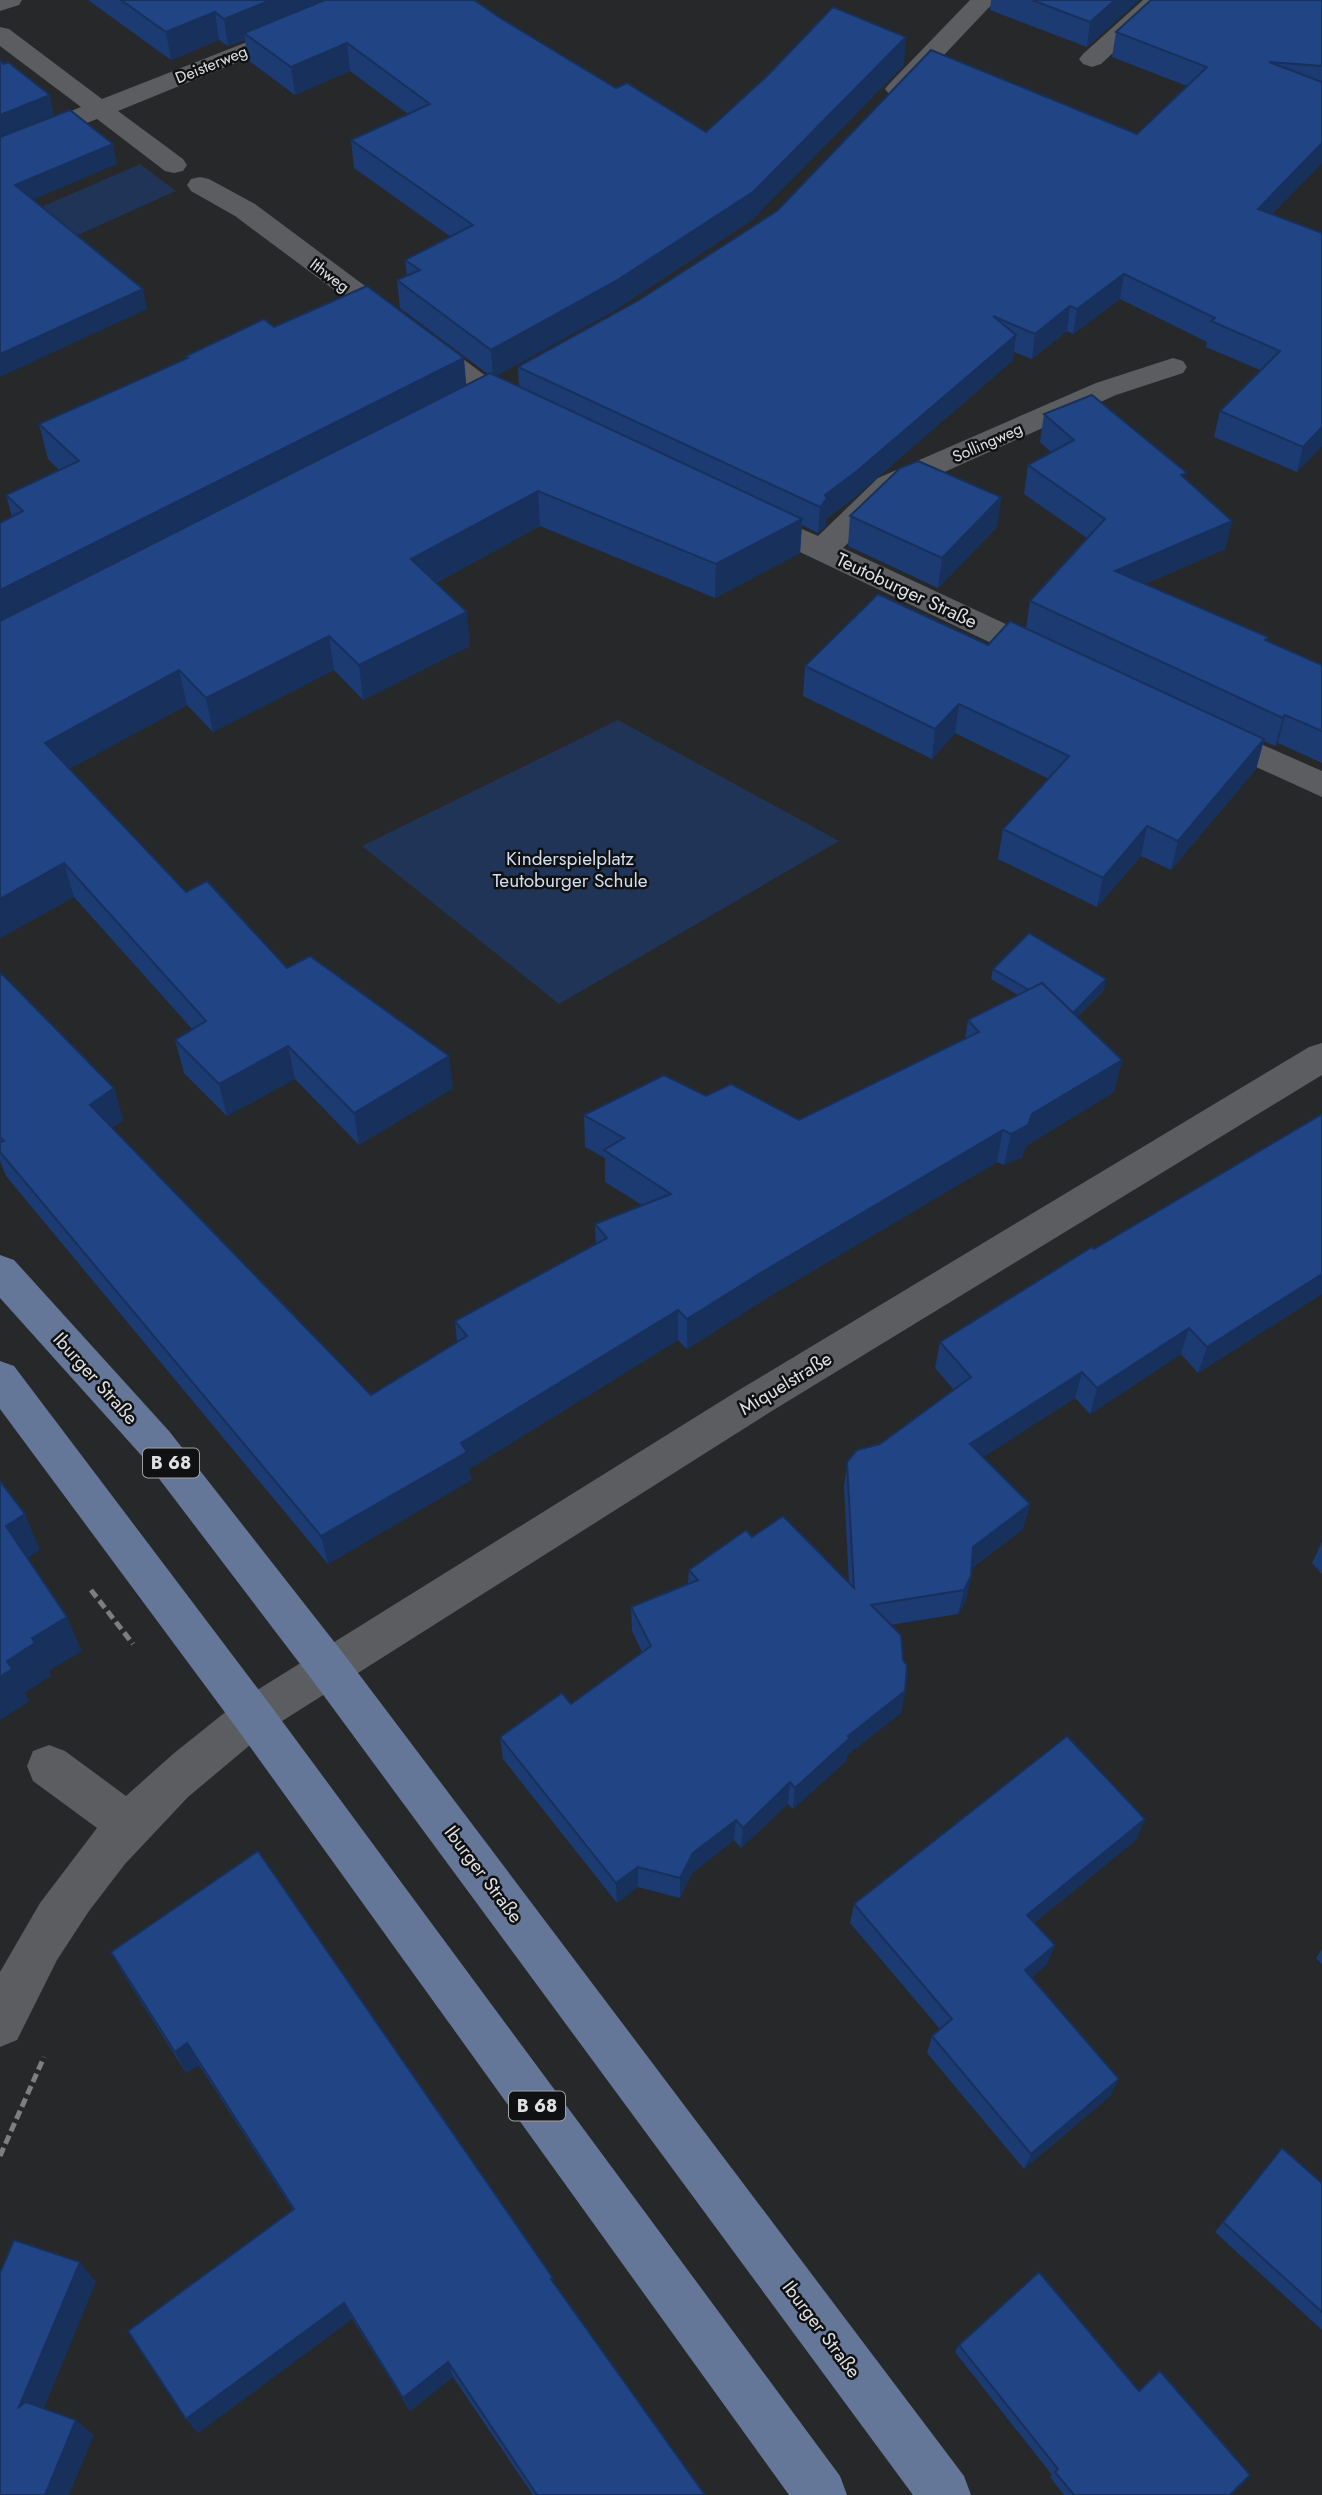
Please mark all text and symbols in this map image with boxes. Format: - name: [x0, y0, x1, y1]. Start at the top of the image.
- street label: Deisterweg: [172, 40, 251, 89]
- street label: Ithweg: [305, 253, 354, 298]
- street label: Sollingweg: [948, 417, 1026, 468]
- street label: Teutoburger Straße: [832, 546, 982, 635]
- park label: Kinderspielplatz Teutoburger Schule: [492, 845, 648, 894]
- street label: Iburger Straße: [47, 1326, 144, 1431]
- street label: Miquelstraße: [734, 1345, 837, 1422]
- road number: B 68: [143, 1448, 199, 1478]
- street label: Iburger Straße: [438, 1820, 529, 1929]
- road number: B 68: [509, 2092, 565, 2120]
- street label: Iburger Straße: [776, 2275, 867, 2384]

